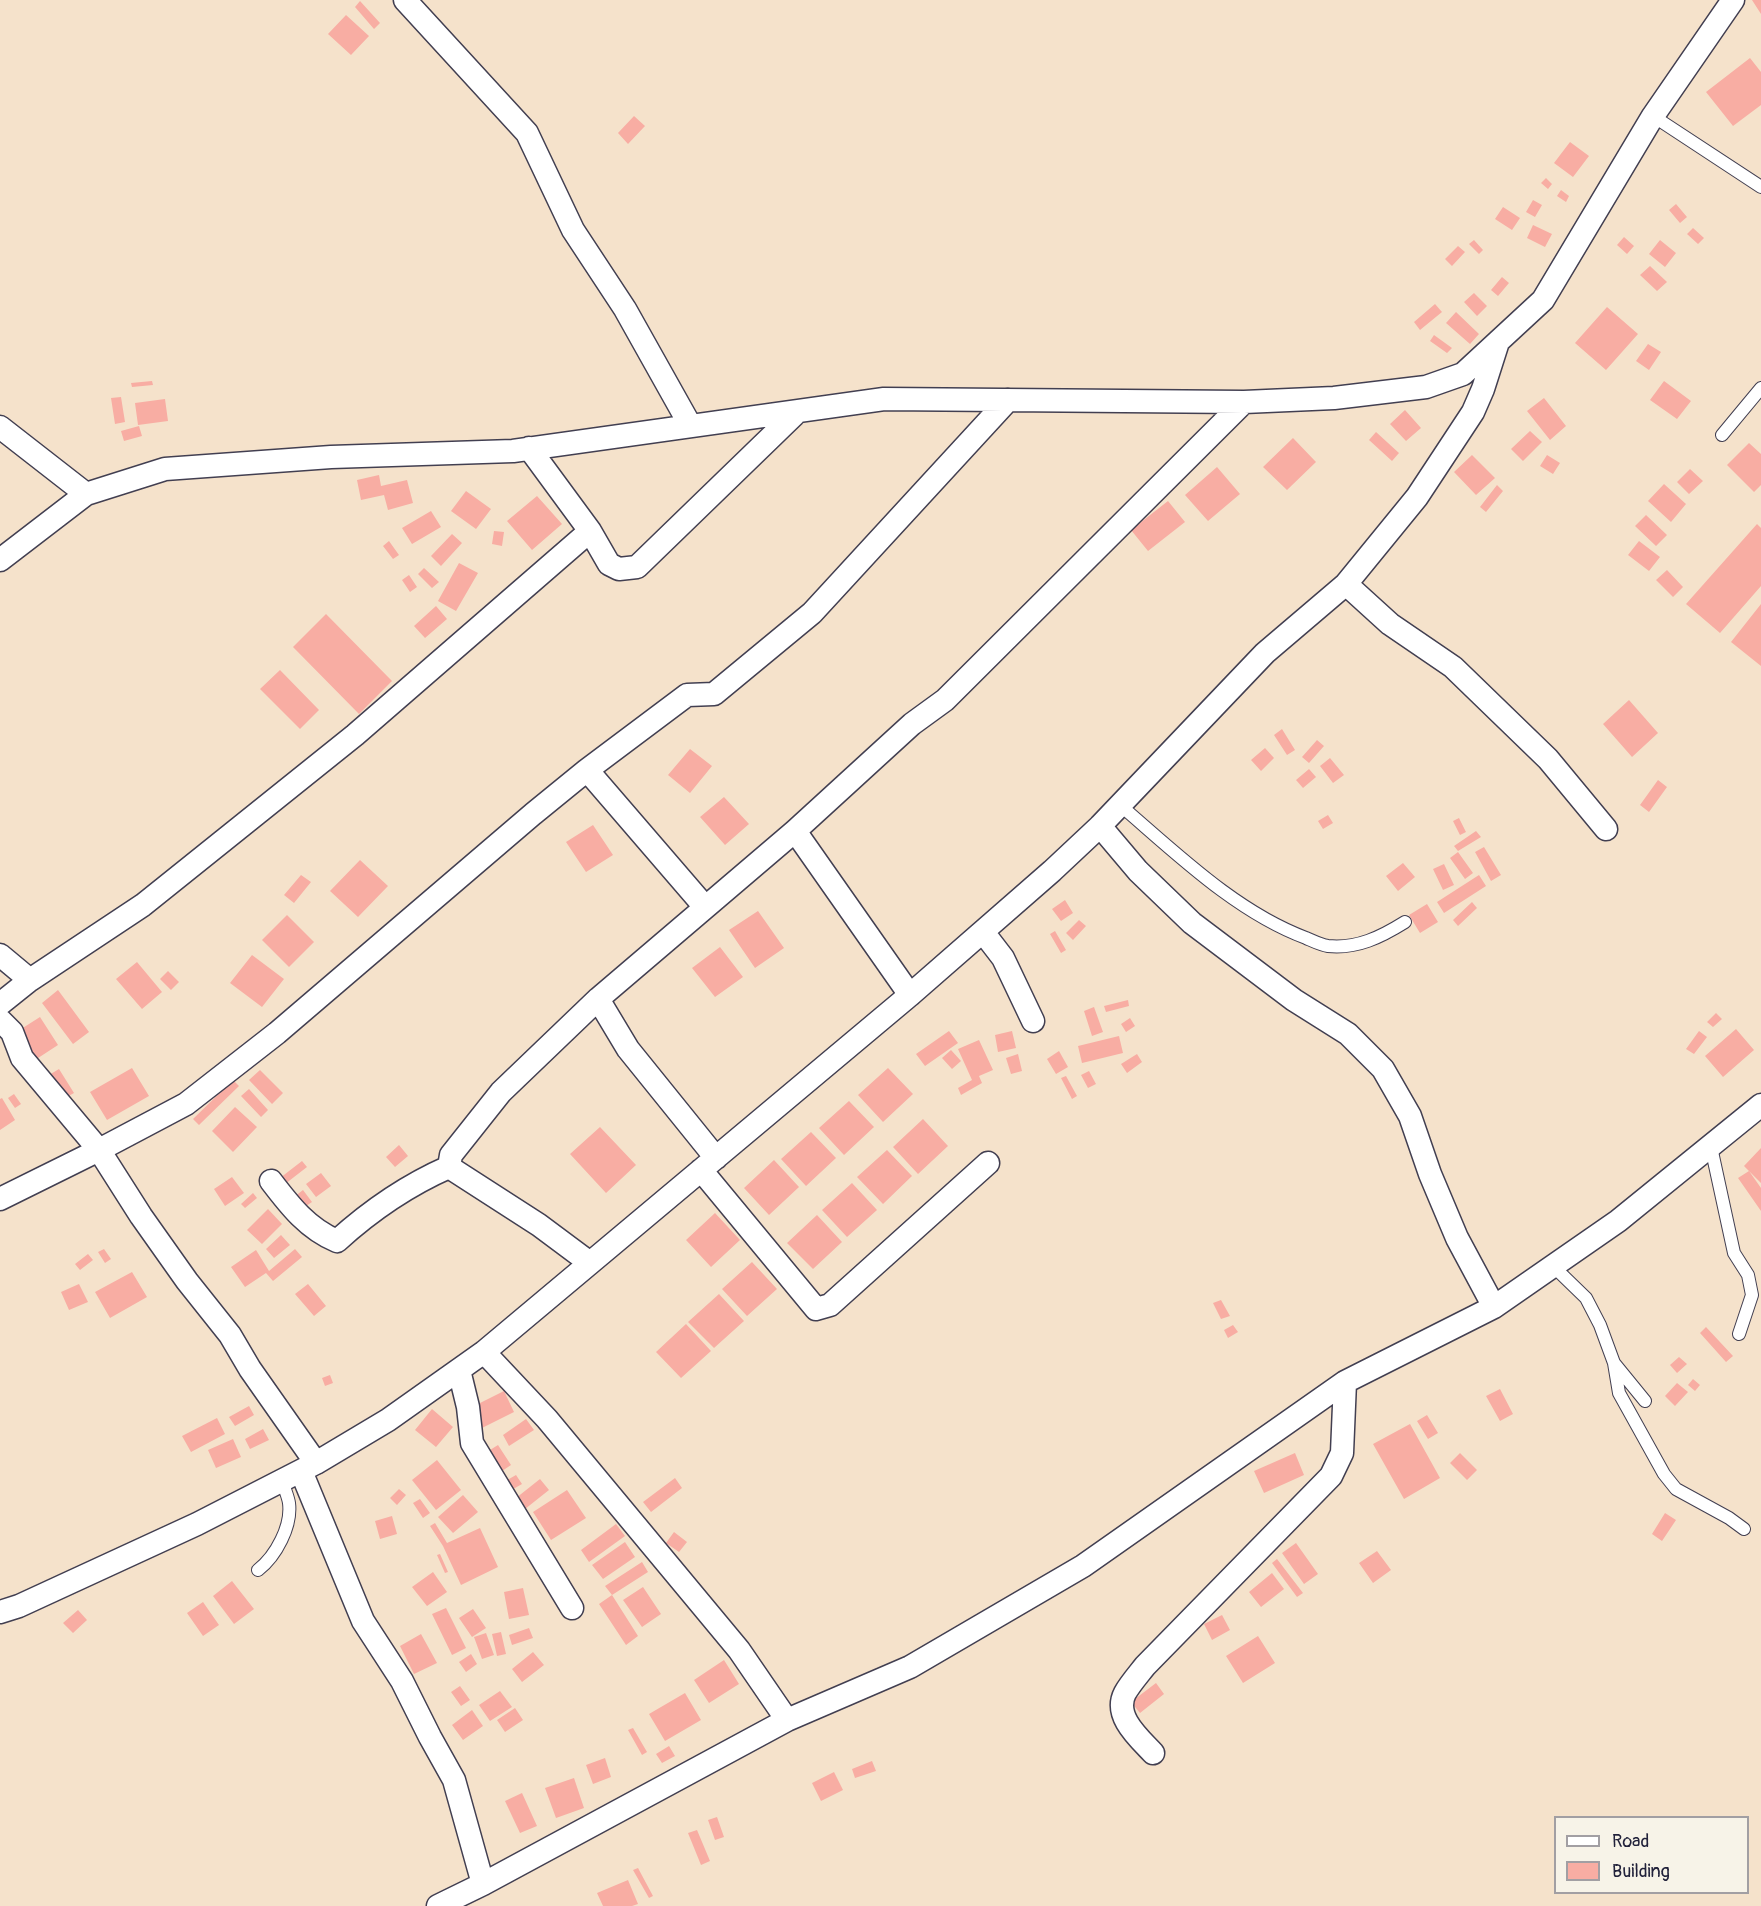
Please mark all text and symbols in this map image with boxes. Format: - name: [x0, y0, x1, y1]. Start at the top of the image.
- legend: [1554, 1816, 1749, 1894]
- text: Road: [1612, 1830, 1649, 1853]
- text: Building: [1612, 1860, 1670, 1883]

